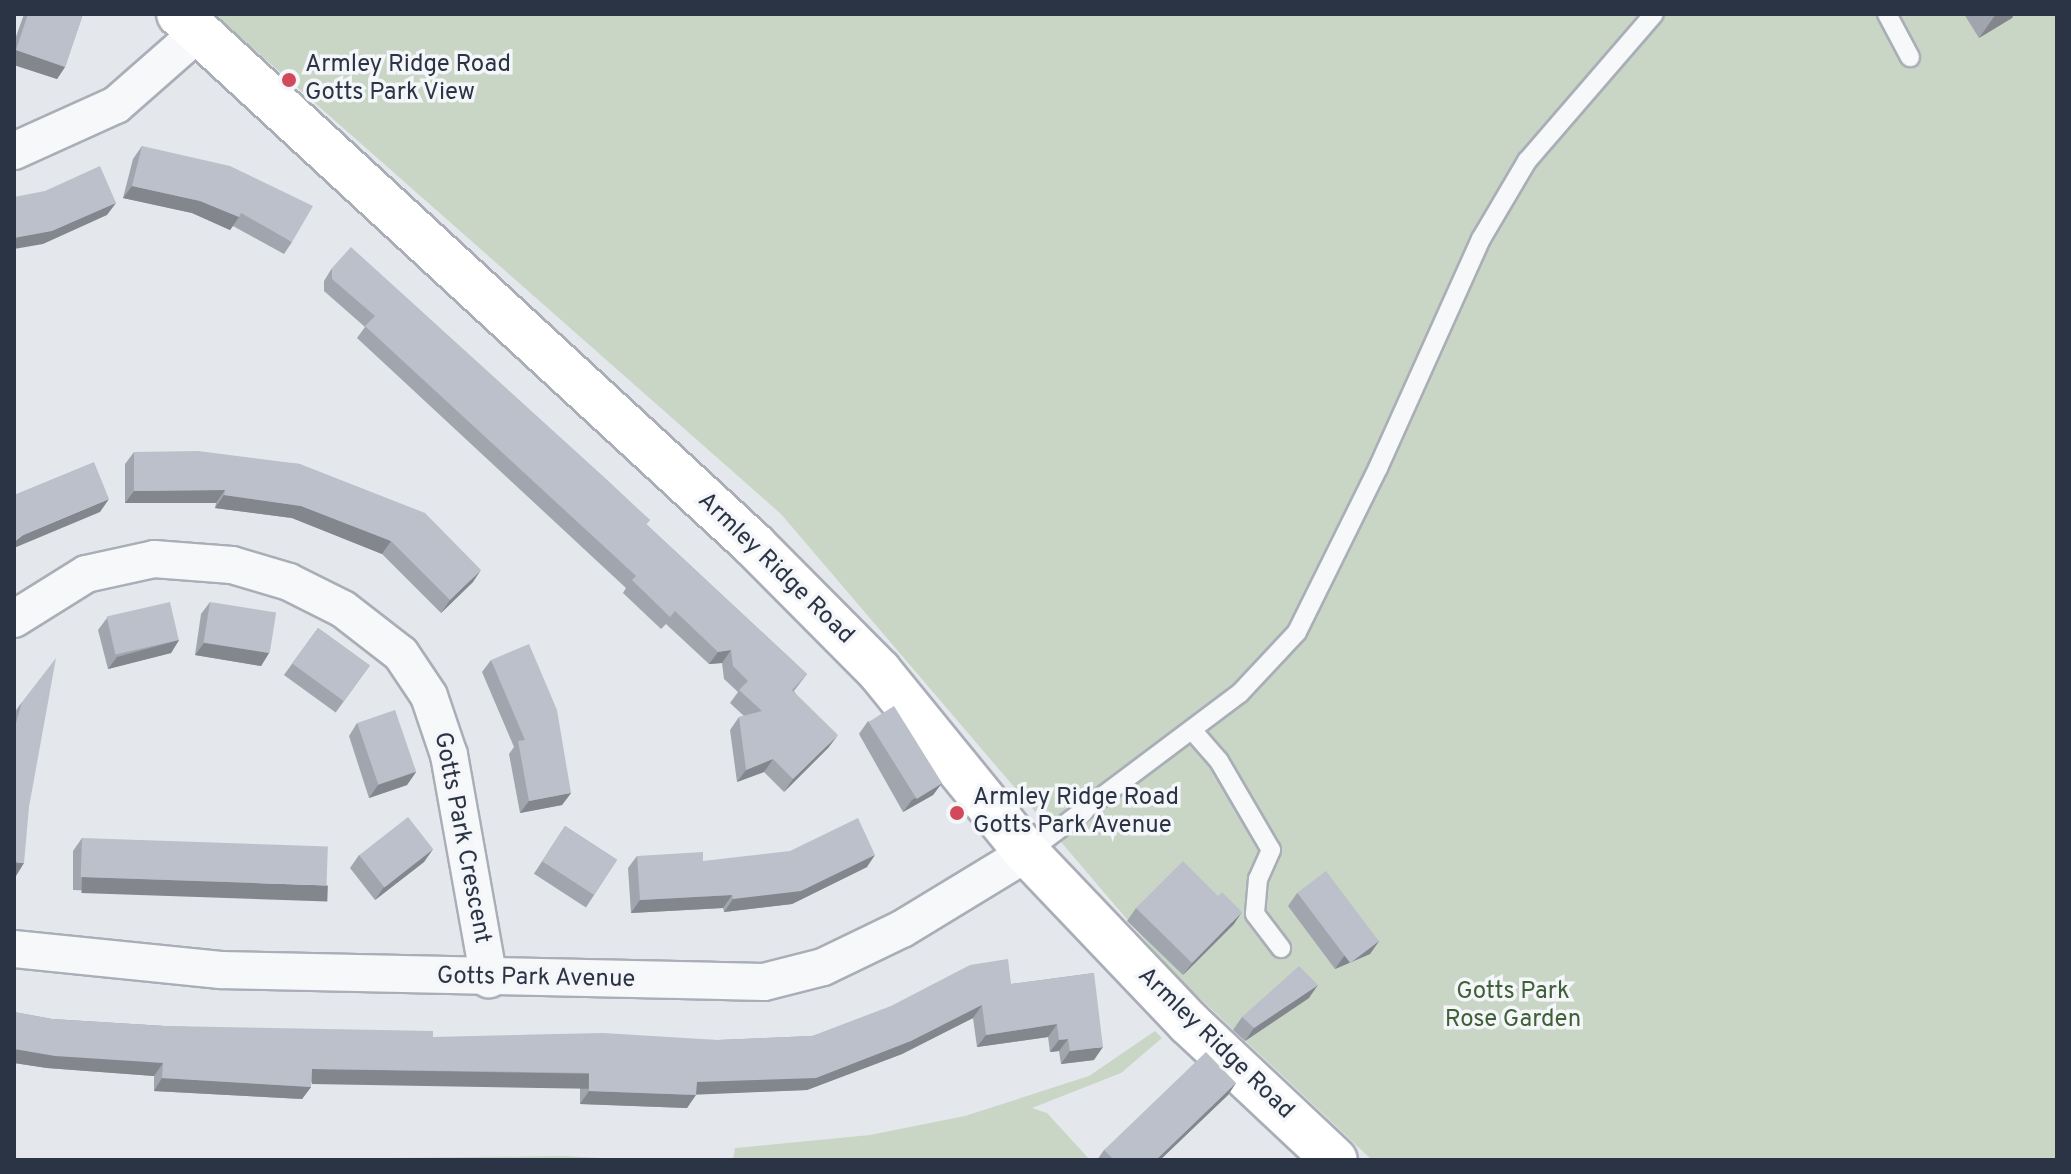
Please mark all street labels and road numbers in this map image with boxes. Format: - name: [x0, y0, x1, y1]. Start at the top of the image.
- street label: Armley Ridge Road: [691, 487, 859, 651]
- street label: Gotts Park Crescent: [426, 730, 496, 946]
- street label: Armley Ridge Road: [1131, 962, 1299, 1126]
- street label: Gotts Park Avenue: [436, 963, 636, 995]

